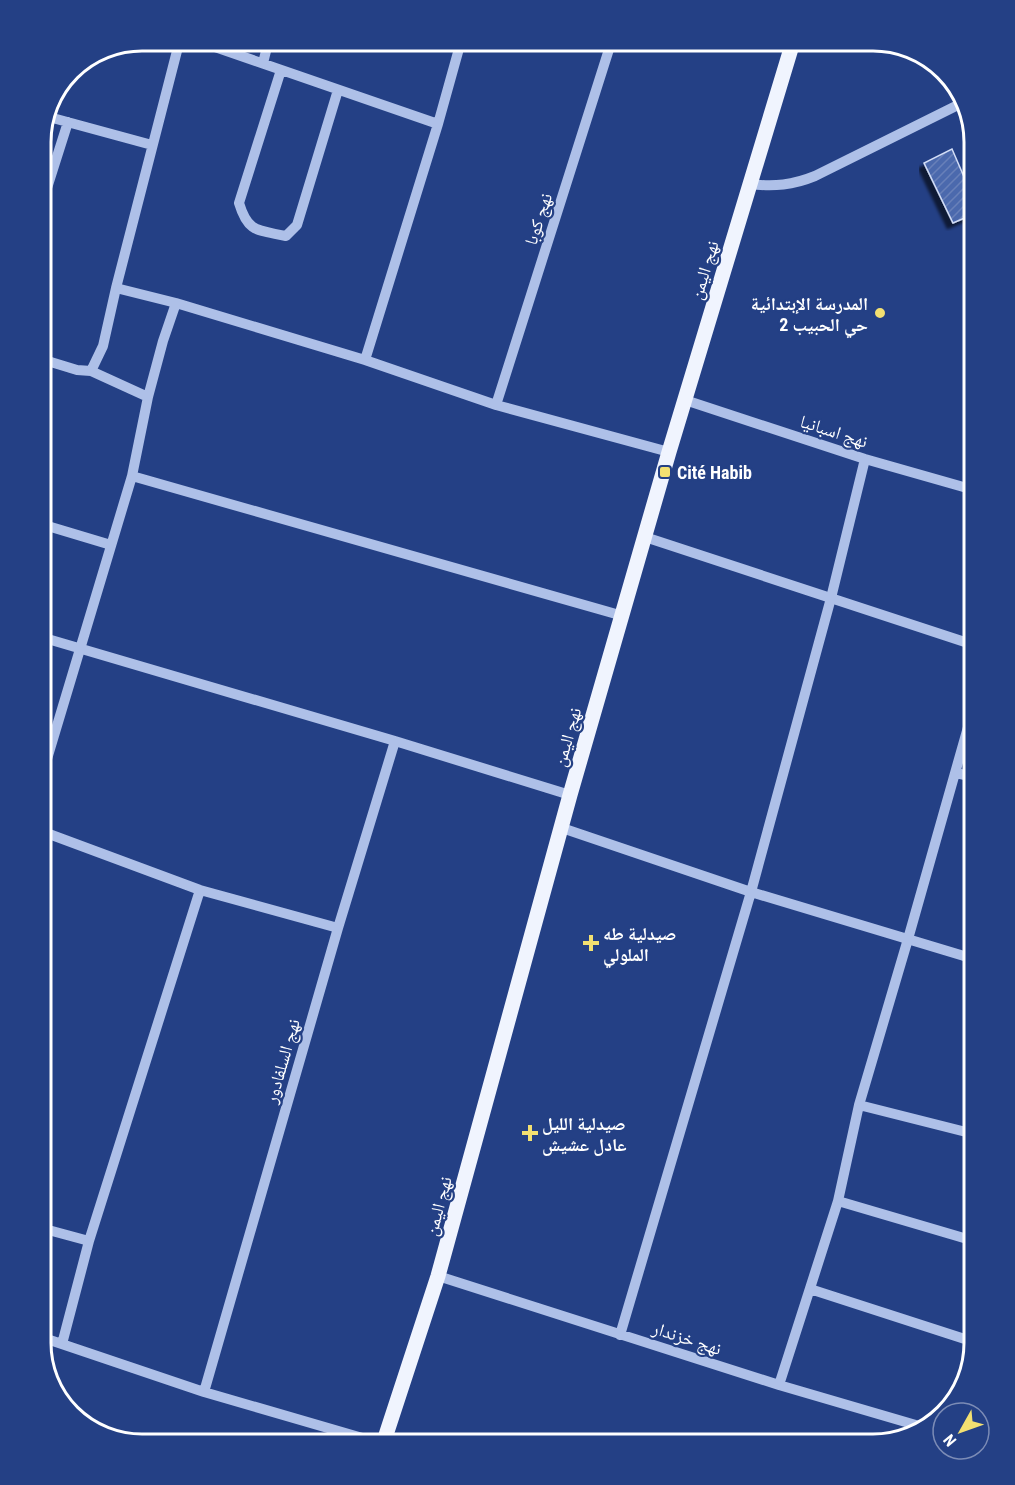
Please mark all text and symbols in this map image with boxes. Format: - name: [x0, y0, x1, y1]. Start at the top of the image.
- street label: نهج كوبا: [520, 190, 558, 248]
- street label: نهج اليمن: [685, 238, 725, 303]
- place label: المدرسة الإبتدائية حي الحبيب 2: [751, 293, 868, 339]
- marker: المدرسة الإبتدائية حي الحبيب 2: [873, 306, 887, 320]
- street label: نهج اسبانيا: [797, 410, 871, 454]
- place label: Cité Habib: [677, 462, 752, 483]
- marker: Cité Habib: [658, 465, 672, 479]
- street label: نهج اليمن: [549, 705, 587, 770]
- place label: صيدلية طه الملولي: [603, 923, 676, 969]
- marker: صيدلية طه الملولي: [584, 936, 598, 950]
- street label: نهج السلفادور: [260, 1016, 306, 1107]
- place label: صيدلية الليل عادل عشيش: [542, 1113, 627, 1156]
- marker: صيدلية الليل عادل عشيش: [523, 1126, 537, 1140]
- street label: نهج اليمن: [420, 1174, 458, 1238]
- street label: نهج خزندار: [648, 1317, 724, 1361]
- north arrow: [931, 1401, 991, 1461]
- text: N: [939, 1430, 960, 1450]

